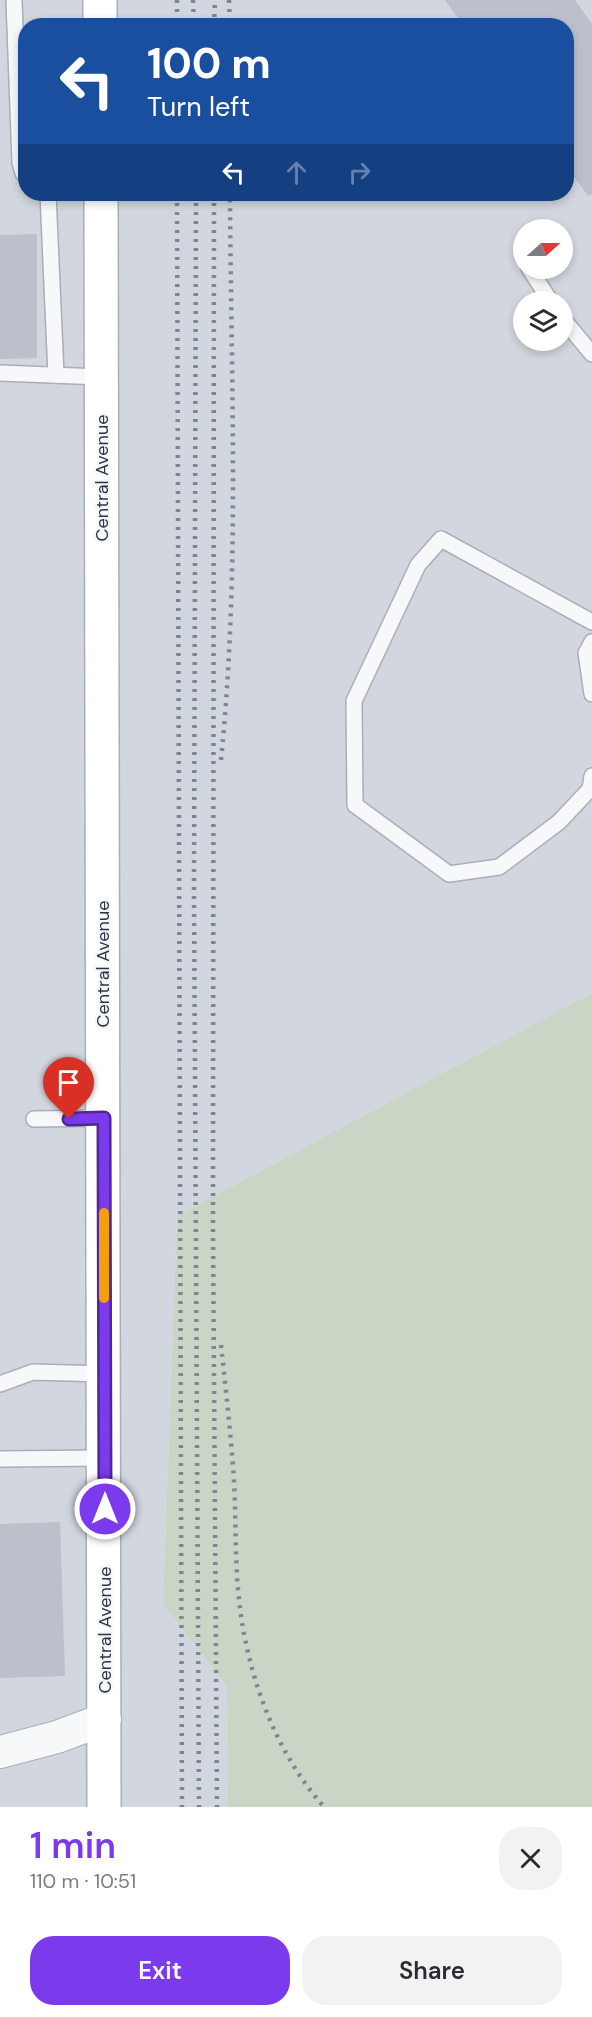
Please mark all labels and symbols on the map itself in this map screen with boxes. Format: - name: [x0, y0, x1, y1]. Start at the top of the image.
- north arrow: [513, 219, 573, 279]
- street label: Central Avenue: [90, 415, 114, 541]
- street label: Central Avenue: [91, 901, 115, 1027]
- pin: [43, 1057, 94, 1119]
- position arrow: [73, 1477, 137, 1541]
- street label: Central Avenue: [93, 1567, 117, 1693]

